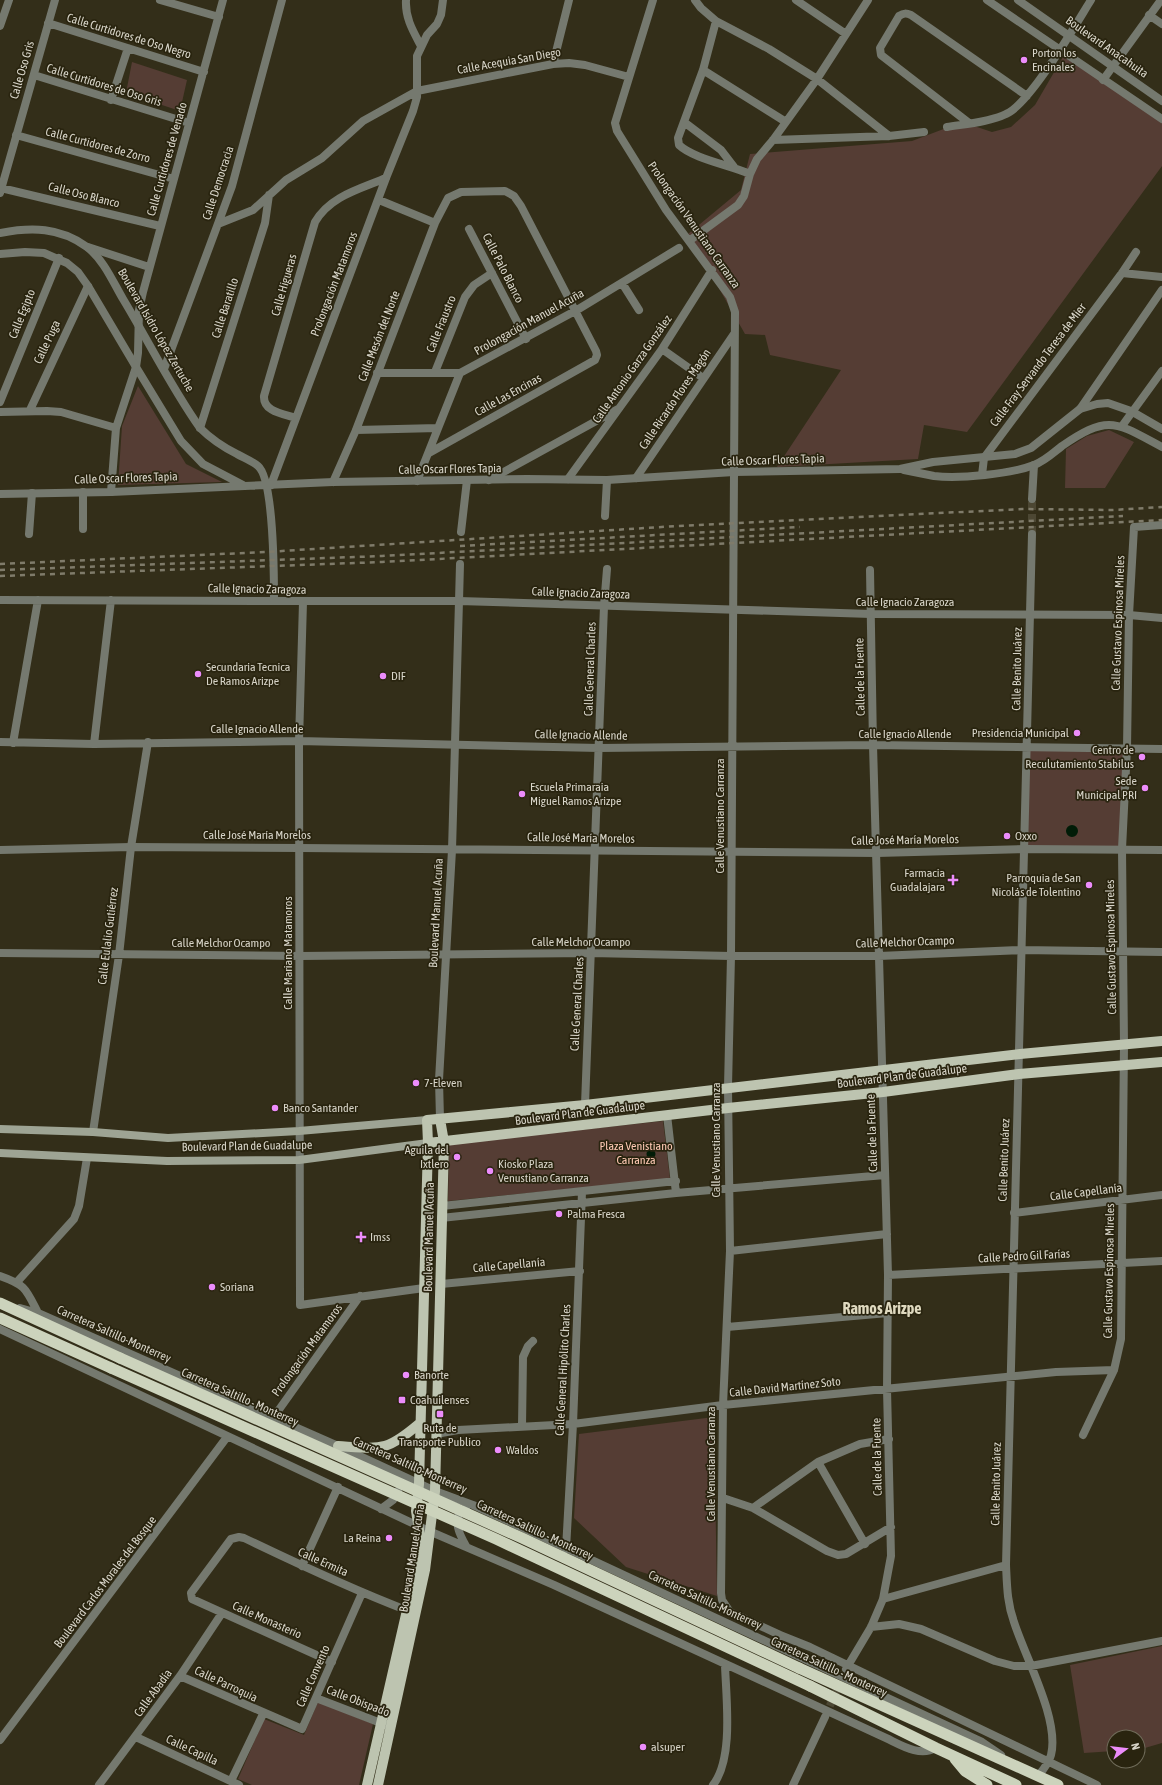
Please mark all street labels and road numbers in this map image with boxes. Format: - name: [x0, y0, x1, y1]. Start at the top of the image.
- street label: Calle Curtidores de Oso Negro: [65, 10, 193, 62]
- street label: Boulevard Anacahuita: [1063, 13, 1151, 81]
- street label: Calle Oso Gris: [7, 39, 37, 101]
- street label: Calle Acequia San Diego: [456, 45, 562, 77]
- street label: Calle Curtidores de Oso Gris: [45, 61, 163, 109]
- street label: Calle Curtidores de Venado: [144, 100, 190, 218]
- street label: Calle Curtidores de Zorro: [44, 124, 152, 166]
- street label: Calle Democracia: [199, 144, 237, 222]
- street label: Prolongación Venustiano Carranza: [645, 159, 743, 291]
- street label: Calle Oso Blanco: [47, 179, 122, 211]
- street label: Prolongación Matamoros: [308, 230, 360, 338]
- street label: Calle Palo Blanco: [479, 231, 527, 305]
- street label: Calle Higueras: [269, 253, 299, 317]
- street label: Boulevard Isidro López Zertuche: [115, 266, 197, 394]
- street label: Calle Baratillo: [209, 276, 241, 340]
- street label: Prolongación Manuel Acuña: [472, 286, 586, 358]
- street label: Calle Egipto: [6, 287, 38, 341]
- street label: Calle Mesón del Norte: [355, 289, 403, 383]
- street label: Calle Fraustro: [423, 293, 459, 355]
- street label: Calle Fray Servando Teresa de Mier: [987, 300, 1089, 429]
- street label: Calle Antonio Garza González: [589, 312, 675, 426]
- street label: Calle Puga: [31, 318, 63, 366]
- street label: Calle Ricardo Flores Magón: [636, 346, 714, 452]
- street label: Calle Las Encinas: [472, 371, 544, 419]
- street label: Calle Oscar Flores Tapia: [721, 451, 825, 469]
- street label: Calle Oscar Flores Tapia: [398, 461, 502, 477]
- street label: Calle Oscar Flores Tapia: [74, 469, 178, 487]
- street label: Calle Gustavo Espinosa Mireles: [1109, 555, 1127, 691]
- street label: Calle Ignacio Zaragoza: [208, 581, 306, 597]
- street label: Calle Ignacio Zaragoza: [531, 584, 631, 602]
- street label: Calle Ignacio Zaragoza: [856, 595, 954, 609]
- street label: Calle General Charles: [581, 622, 599, 716]
- street label: Calle Benito Juárez: [1009, 627, 1025, 711]
- street label: Calle de la Fuente: [852, 638, 868, 716]
- street label: Calle Ignacio Allende: [211, 722, 303, 736]
- street label: Calle Ignacio Allende: [534, 727, 628, 743]
- street label: Calle Ignacio Allende: [859, 727, 951, 741]
- street label: Calle Venustiano Carranza: [713, 758, 727, 874]
- street label: Calle José María Morelos: [203, 828, 311, 842]
- street label: Calle José María Morelos: [527, 830, 635, 846]
- street label: Calle José María Morelos: [851, 832, 959, 848]
- street label: Boulevard Manuel Acuña: [426, 858, 446, 968]
- street label: Calle Gustavo Espinosa Mireles: [1103, 879, 1119, 1015]
- street label: Calle Eulalio Gutiérrez: [95, 886, 121, 985]
- street label: Calle Mariano Matamoros: [281, 896, 295, 1010]
- street label: Calle Melchor Ocampo: [855, 933, 955, 951]
- street label: Calle Melchor Ocampo: [532, 935, 631, 949]
- street label: Calle Melchor Ocampo: [172, 936, 271, 950]
- street label: Calle General Charles: [568, 957, 586, 1051]
- street label: Boulevard Plan de Guadalupe: [836, 1061, 968, 1091]
- street label: Calle Venustiano Carranza: [709, 1082, 723, 1198]
- street label: Calle de la Fuente: [864, 1094, 880, 1172]
- street label: Boulevard Plan de Guadalupe: [514, 1098, 646, 1128]
- street label: Calle Benito Juárez: [996, 1118, 1012, 1202]
- street label: Boulevard Plan de Guadalupe: [181, 1138, 313, 1154]
- street label: Calle Capellanía: [1049, 1181, 1123, 1203]
- street label: Boulevard Manuel Acuña: [421, 1182, 437, 1292]
- street label: Calle Gustavo Espinosa Mireles: [1101, 1203, 1117, 1339]
- street label: Calle Pedro Gil Farías: [978, 1247, 1070, 1265]
- street label: Calle Capellanía: [472, 1255, 546, 1275]
- street label: Prolongación Matamoros: [269, 1301, 345, 1399]
- street label: Carretera Saltillo-Monterrey: [55, 1303, 173, 1366]
- street label: Calle General Hipólito Charles: [553, 1304, 573, 1436]
- street label: Carretera Saltillo - Monterrey: [179, 1365, 301, 1429]
- street label: Calle David Martínez Soto: [729, 1374, 842, 1400]
- street label: Calle Venustiano Carranza: [704, 1406, 718, 1522]
- street label: Calle de la Fuente: [869, 1418, 885, 1496]
- street label: Carretera Saltillo-Monterrey: [351, 1434, 469, 1497]
- street label: Calle Benito Juárez: [988, 1442, 1004, 1526]
- street label: Carretera Saltillo - Monterrey: [475, 1497, 595, 1563]
- street label: Boulevard Manuel Acuña: [396, 1503, 428, 1613]
- street label: Boulevard Carlos Morales del Bosque: [51, 1513, 159, 1651]
- street label: Calle Ermita: [296, 1545, 350, 1579]
- street label: Carretera Saltillo-Monterrey: [646, 1568, 764, 1632]
- street label: Calle Monasterio: [230, 1598, 304, 1642]
- street label: Carretera Saltillo - Monterrey: [769, 1634, 889, 1700]
- street label: Calle Convento: [293, 1643, 333, 1709]
- street label: Calle Parroquia: [192, 1663, 260, 1705]
- street label: Calle Abadía: [131, 1666, 175, 1720]
- street label: Calle Obispado: [324, 1683, 392, 1720]
- street label: Calle Capilla: [164, 1732, 220, 1768]

